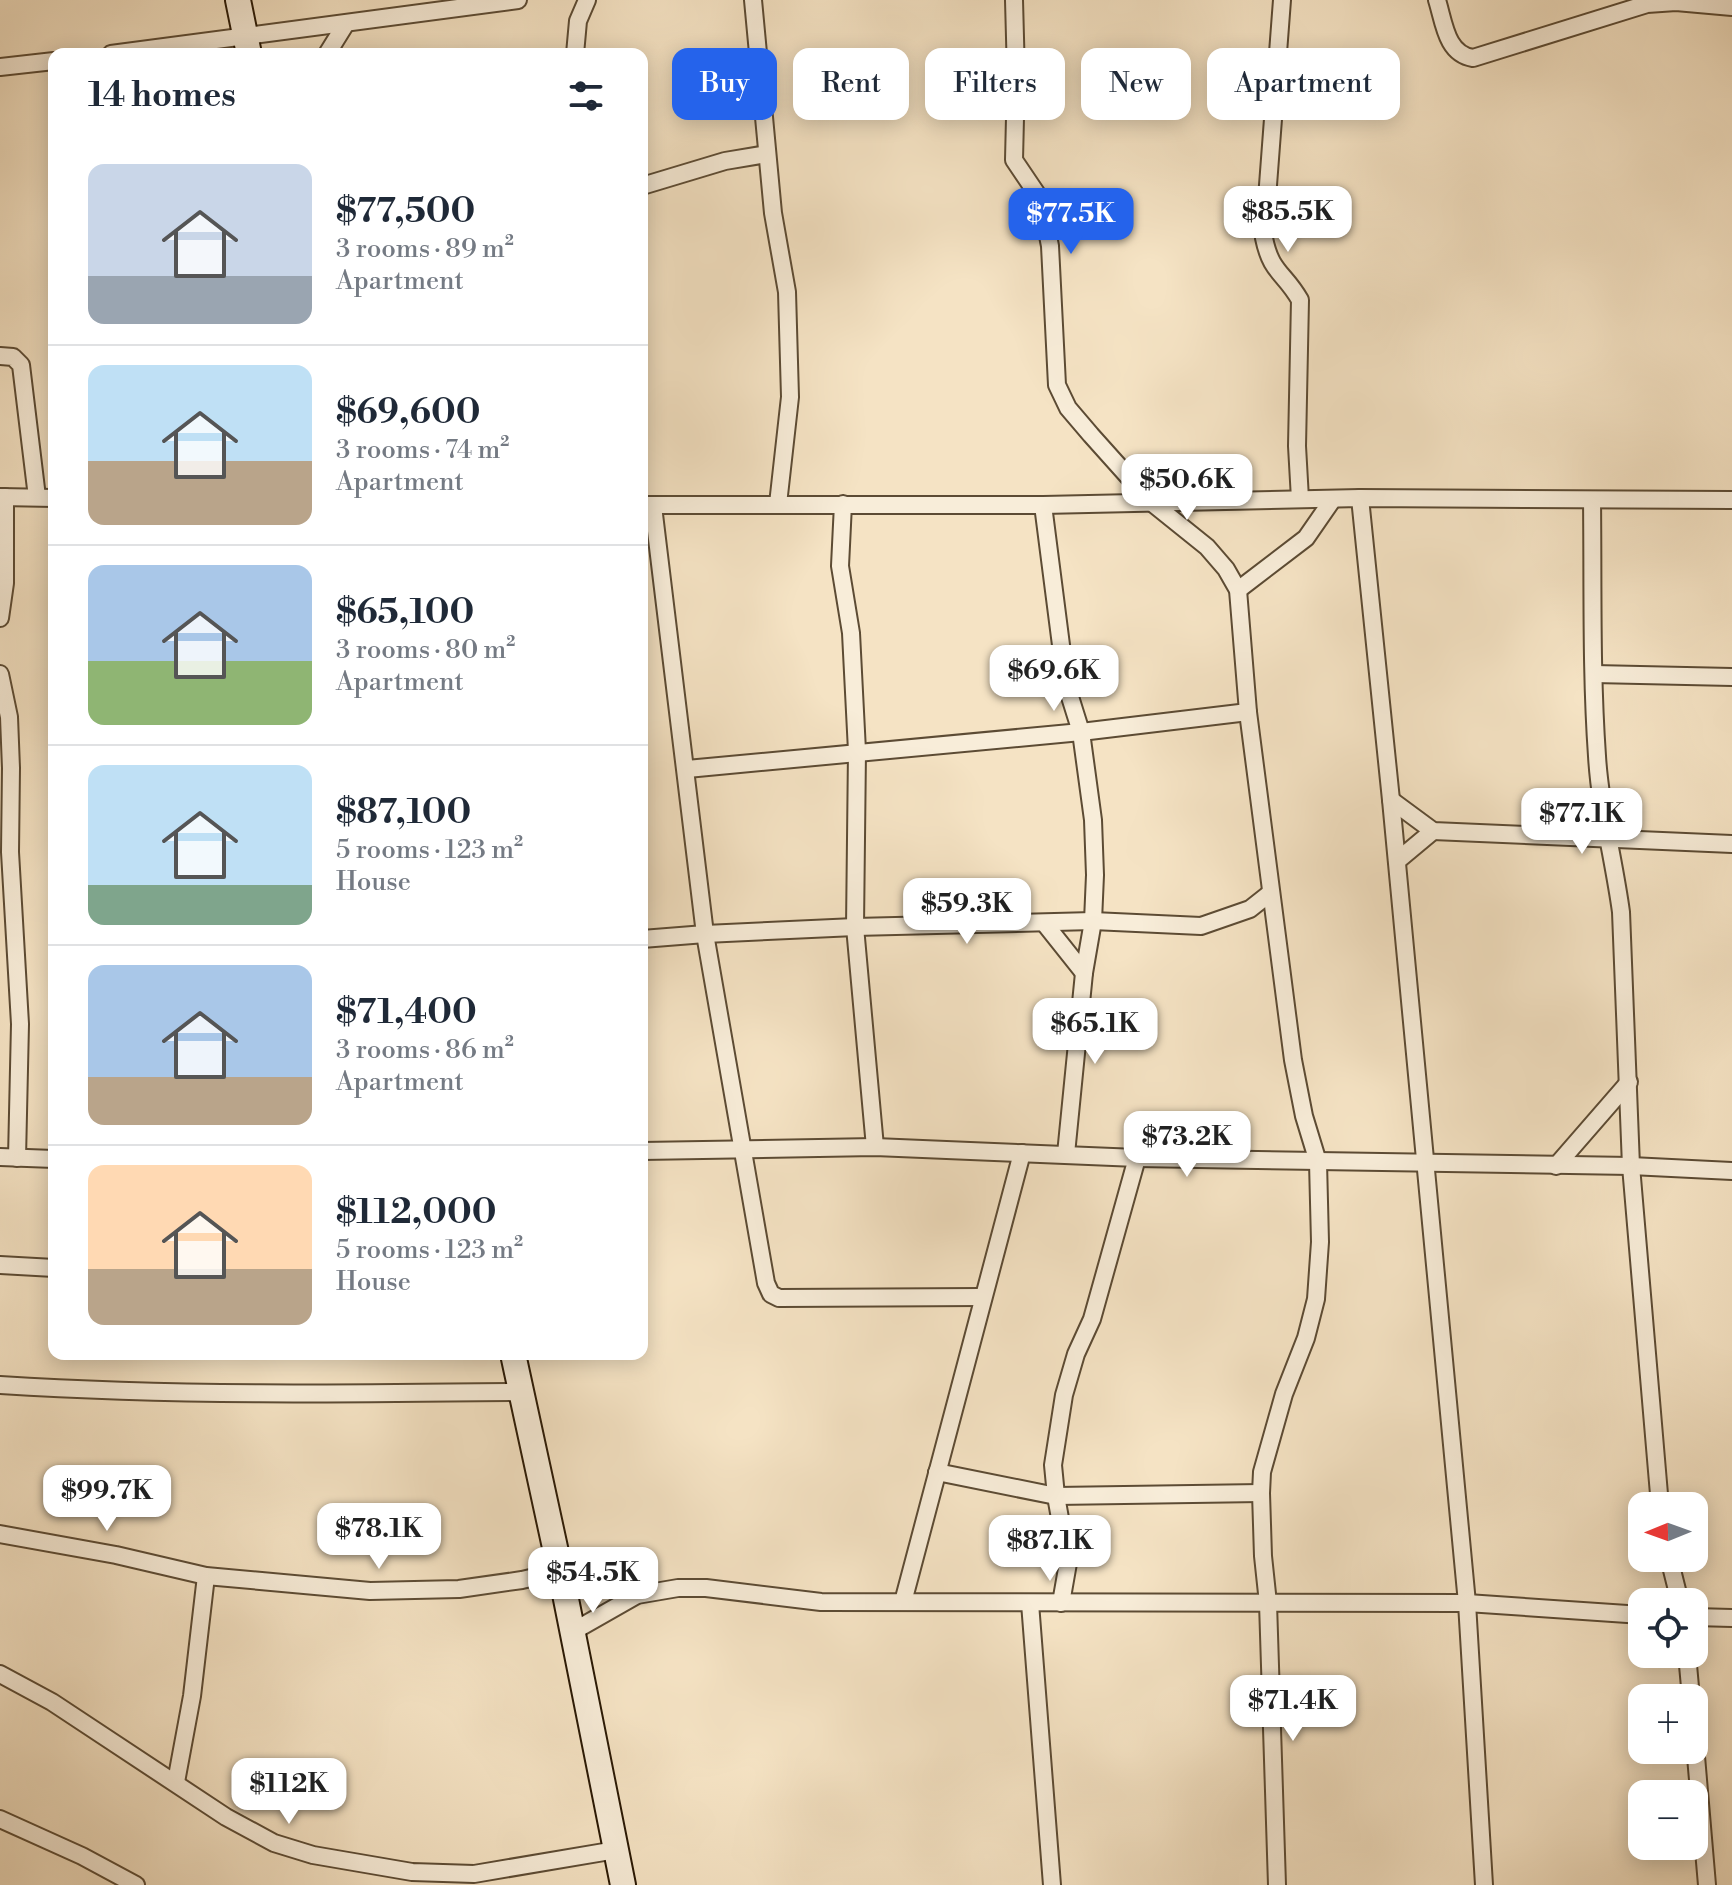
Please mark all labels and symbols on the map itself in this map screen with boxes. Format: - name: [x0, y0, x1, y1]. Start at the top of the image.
- pin: $85.5K: [1223, 186, 1353, 254]
- pin: $77.5K: [1006, 188, 1136, 256]
- pin: $50.6K: [1122, 454, 1252, 522]
- pin: $69.6K: [989, 645, 1119, 713]
- pin: $77.1K: [1517, 788, 1647, 856]
- pin: $59.3K: [902, 878, 1032, 946]
- pin: $65.1K: [1030, 998, 1160, 1066]
- pin: $73.2K: [1122, 1111, 1252, 1179]
- pin: $99.7K: [42, 1465, 172, 1533]
- north arrow: [1628, 1492, 1708, 1572]
- pin: $78.1K: [314, 1503, 444, 1571]
- pin: $87.1K: [985, 1515, 1115, 1583]
- pin: $54.5K: [528, 1547, 658, 1615]
- pin: $71.4K: [1228, 1675, 1358, 1743]
- pin: $112K: [233, 1758, 345, 1826]

